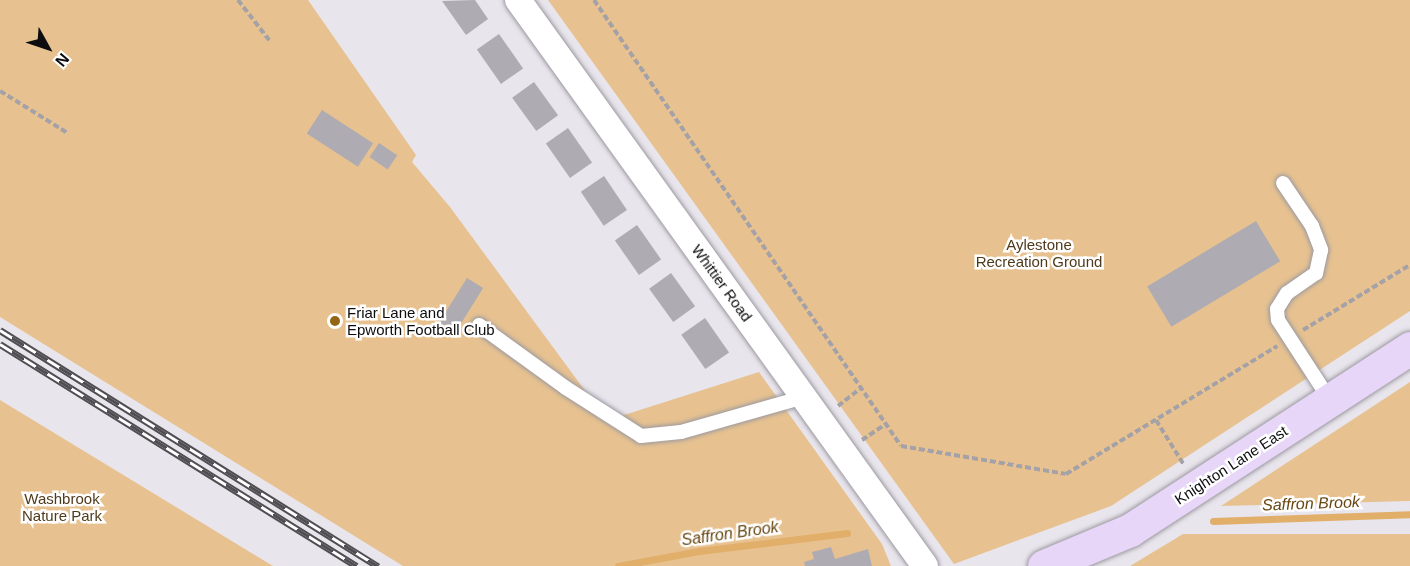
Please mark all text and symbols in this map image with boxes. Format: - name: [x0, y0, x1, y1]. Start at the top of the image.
- north arrow: [18, 18, 78, 78]
- text: N: [52, 50, 72, 70]
- park label: Aylestone Recreation Ground: [976, 235, 1102, 270]
- street label: Whittier Road: [688, 241, 756, 325]
- place label: Friar Lane and Epworth Football Club: [347, 303, 495, 338]
- marker: Friar Lane and Epworth Football Club: [328, 314, 342, 328]
- street label: Knighton Lane East: [1171, 422, 1291, 508]
- park label: Washbrook Nature Park: [22, 489, 102, 524]
- water label: Saffron Brook: [1262, 493, 1360, 515]
- water label: Saffron Brook: [680, 518, 780, 550]

